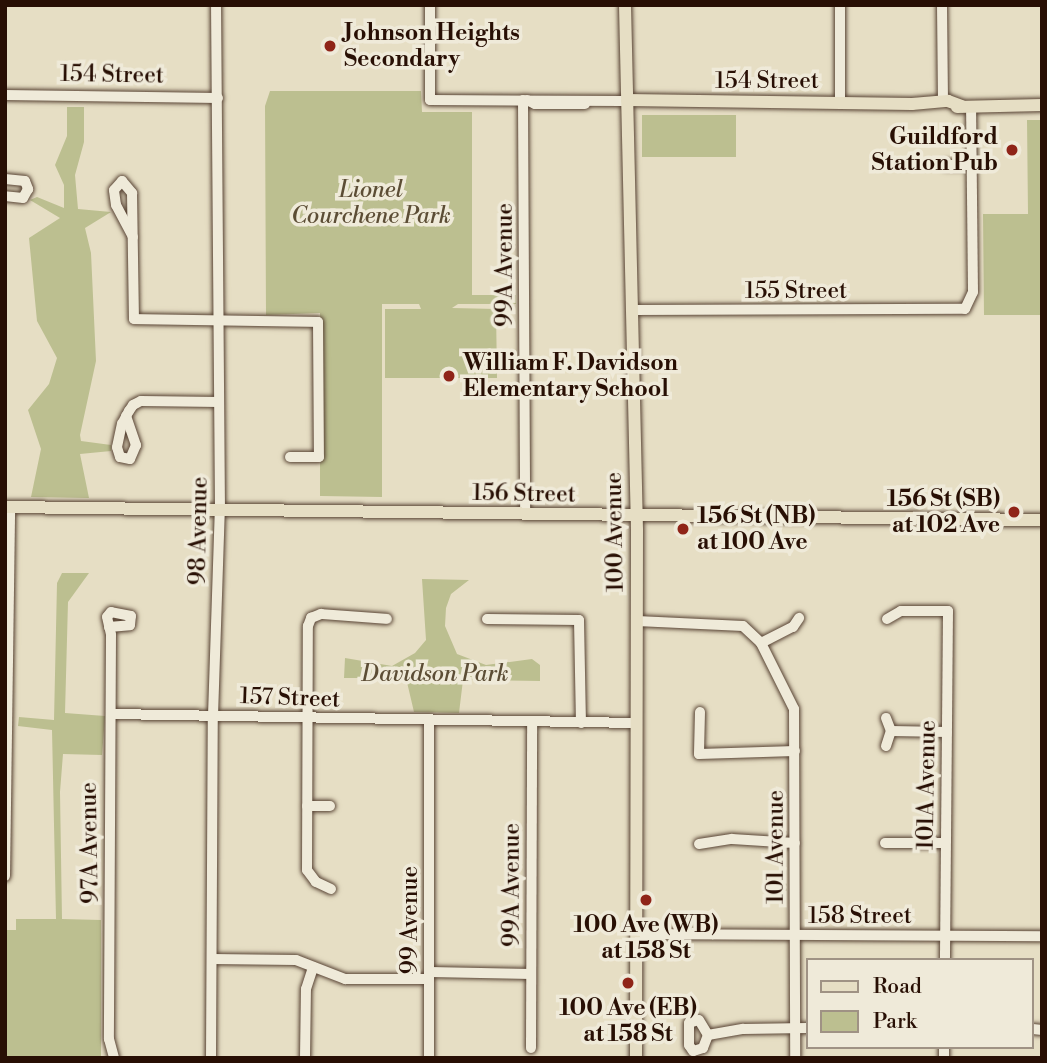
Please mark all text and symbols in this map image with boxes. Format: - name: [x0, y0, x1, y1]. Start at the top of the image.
- place label: Johnson Heights Secondary: [344, 19, 520, 73]
- marker: Johnson Heights Secondary: [322, 38, 338, 54]
- street label: 154 Street: [60, 60, 164, 90]
- street label: 154 Street: [715, 67, 819, 95]
- place label: Guildford Station Pub: [872, 123, 998, 177]
- marker: Guildford Station Pub: [1004, 142, 1020, 158]
- park label: Lionel Courchene Park: [291, 176, 451, 230]
- street label: 99A Avenue: [491, 203, 519, 327]
- street label: 155 Street: [745, 277, 847, 305]
- place label: William F. Davidson Elementary School: [463, 349, 678, 403]
- marker: William F. Davidson Elementary School: [441, 368, 457, 384]
- street label: 100 Avenue: [600, 472, 630, 592]
- street label: 98 Avenue: [184, 476, 214, 586]
- street label: 156 Street: [472, 479, 576, 509]
- place label: 156 St (SB) at 102 Ave: [887, 485, 1000, 539]
- place label: 156 St (NB) at 100 Ave: [697, 502, 815, 556]
- marker: 156 St (SB) at 102 Ave: [1006, 504, 1022, 520]
- marker: 156 St (NB) at 100 Ave: [675, 521, 691, 537]
- park label: Davidson Park: [361, 660, 509, 688]
- street label: 157 Street: [239, 682, 341, 714]
- street label: 101A Avenue: [912, 720, 942, 850]
- street label: 97A Avenue: [75, 782, 105, 904]
- street label: 101 Avenue: [762, 790, 790, 904]
- street label: 99A Avenue: [498, 823, 526, 947]
- street label: 99 Avenue: [396, 866, 424, 974]
- marker: 100 Ave (WB) at 158 St: [638, 892, 654, 908]
- street label: 158 Street: [808, 902, 912, 930]
- place label: 100 Ave (WB) at 158 St: [574, 911, 718, 965]
- legend: [806, 958, 1033, 1049]
- text: Road: [873, 974, 922, 1000]
- marker: 100 Ave (EB) at 158 St: [620, 975, 636, 991]
- place label: 100 Ave (EB) at 158 St: [559, 994, 697, 1048]
- text: Park: [873, 1009, 917, 1035]

